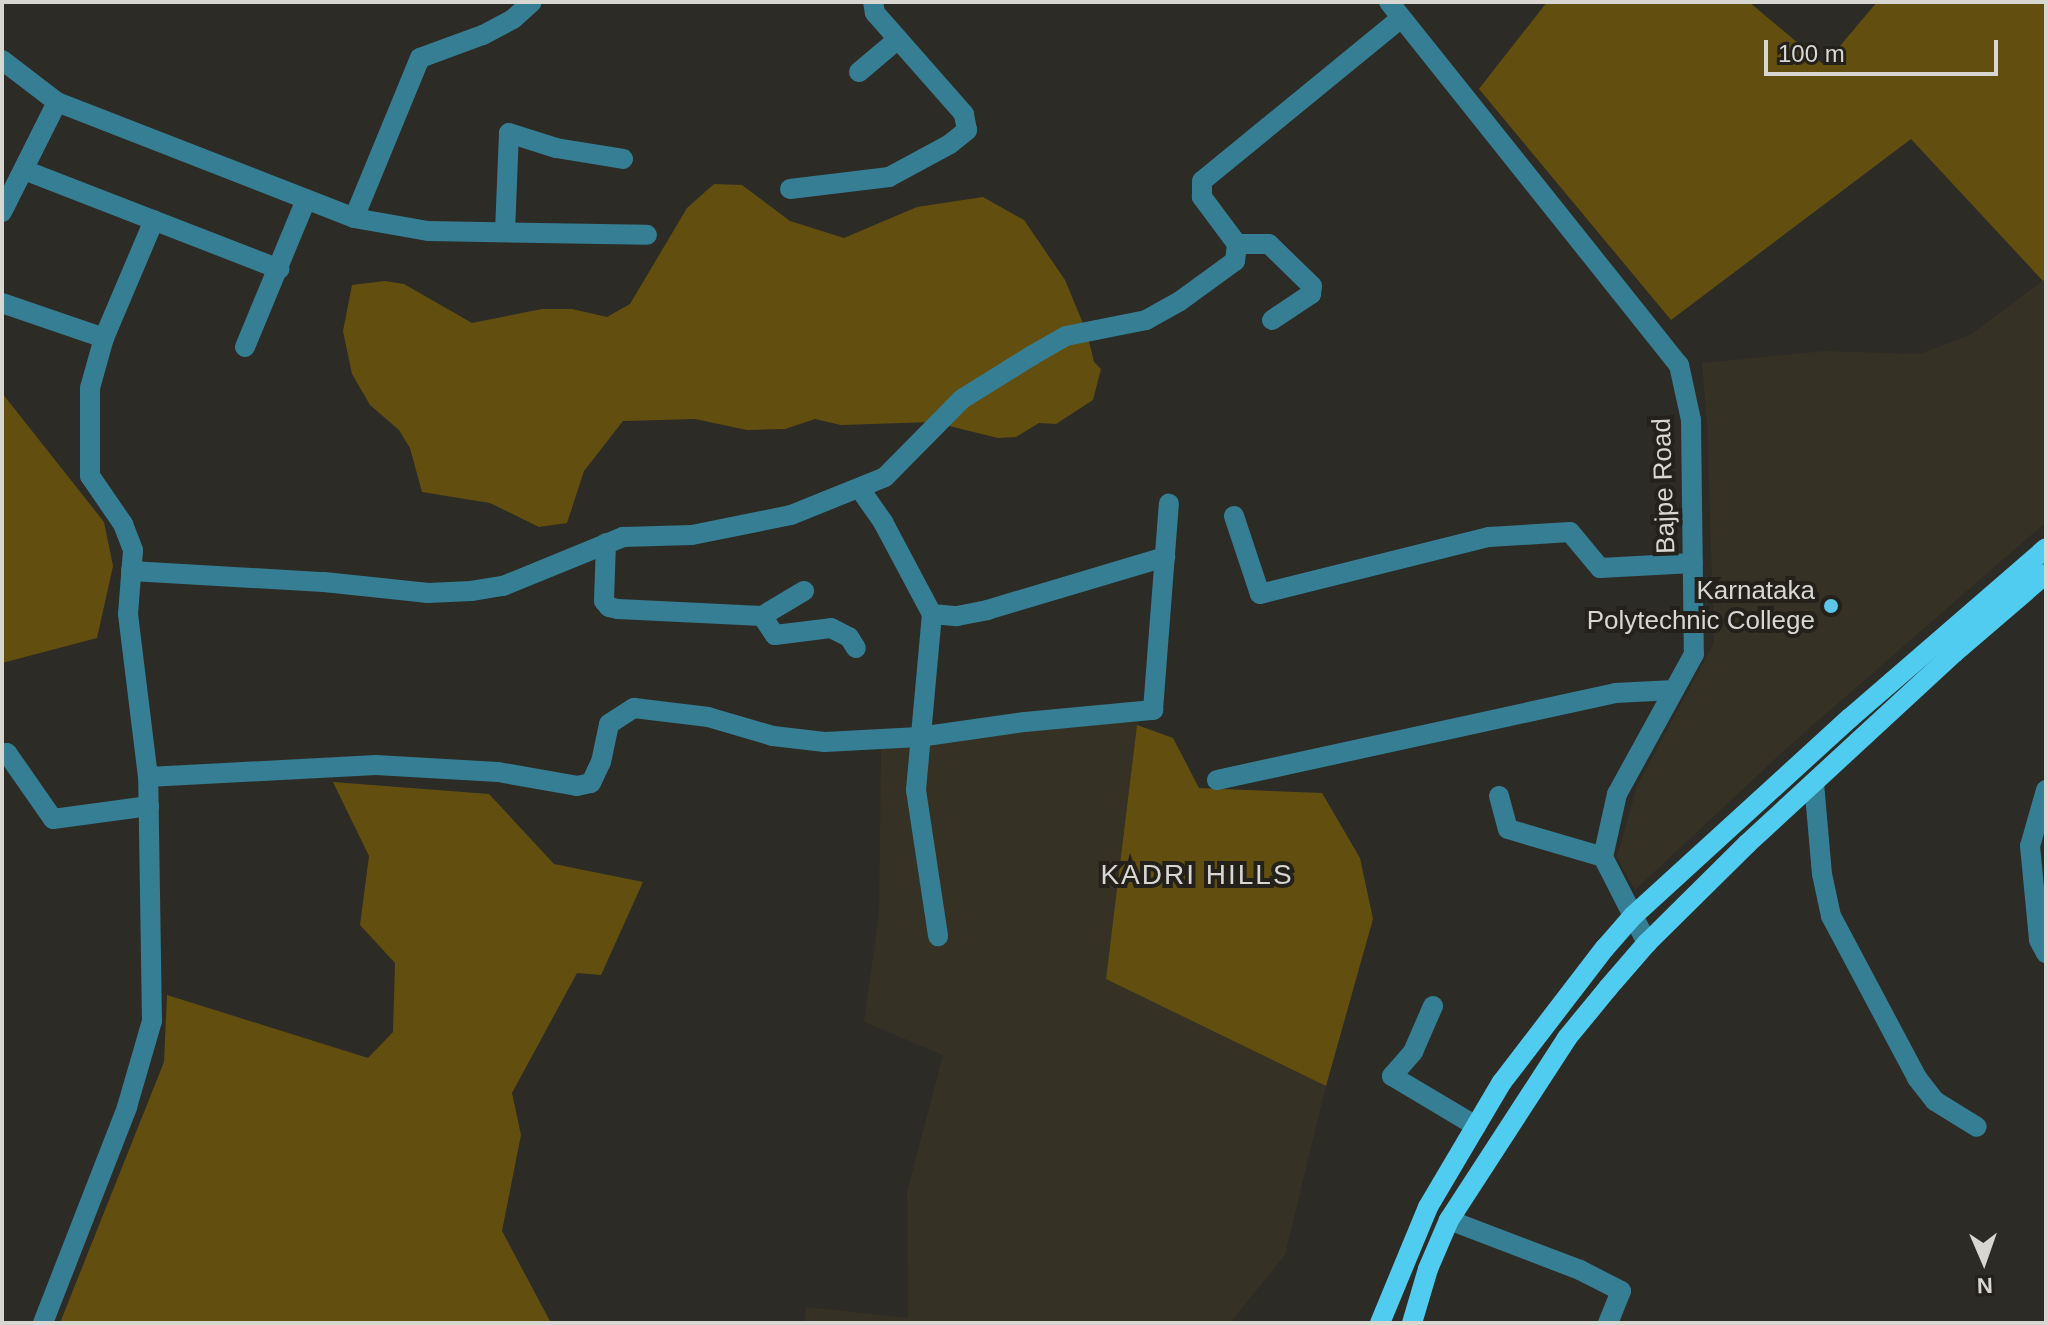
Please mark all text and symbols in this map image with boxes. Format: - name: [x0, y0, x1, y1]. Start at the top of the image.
- scale bar: [1768, 24, 2002, 74]
- text: 100 m: [1778, 40, 1845, 67]
- street label: Bajpe Road: [1646, 418, 1682, 554]
- place label: Karnataka Polytechnic College: [1587, 575, 1815, 636]
- marker: Karnataka Polytechnic College: [1822, 597, 1840, 615]
- district label: KADRI HILLS: [1100, 858, 1294, 892]
- north arrow: [1944, 1221, 2024, 1301]
- text: N: [1976, 1273, 1993, 1298]

